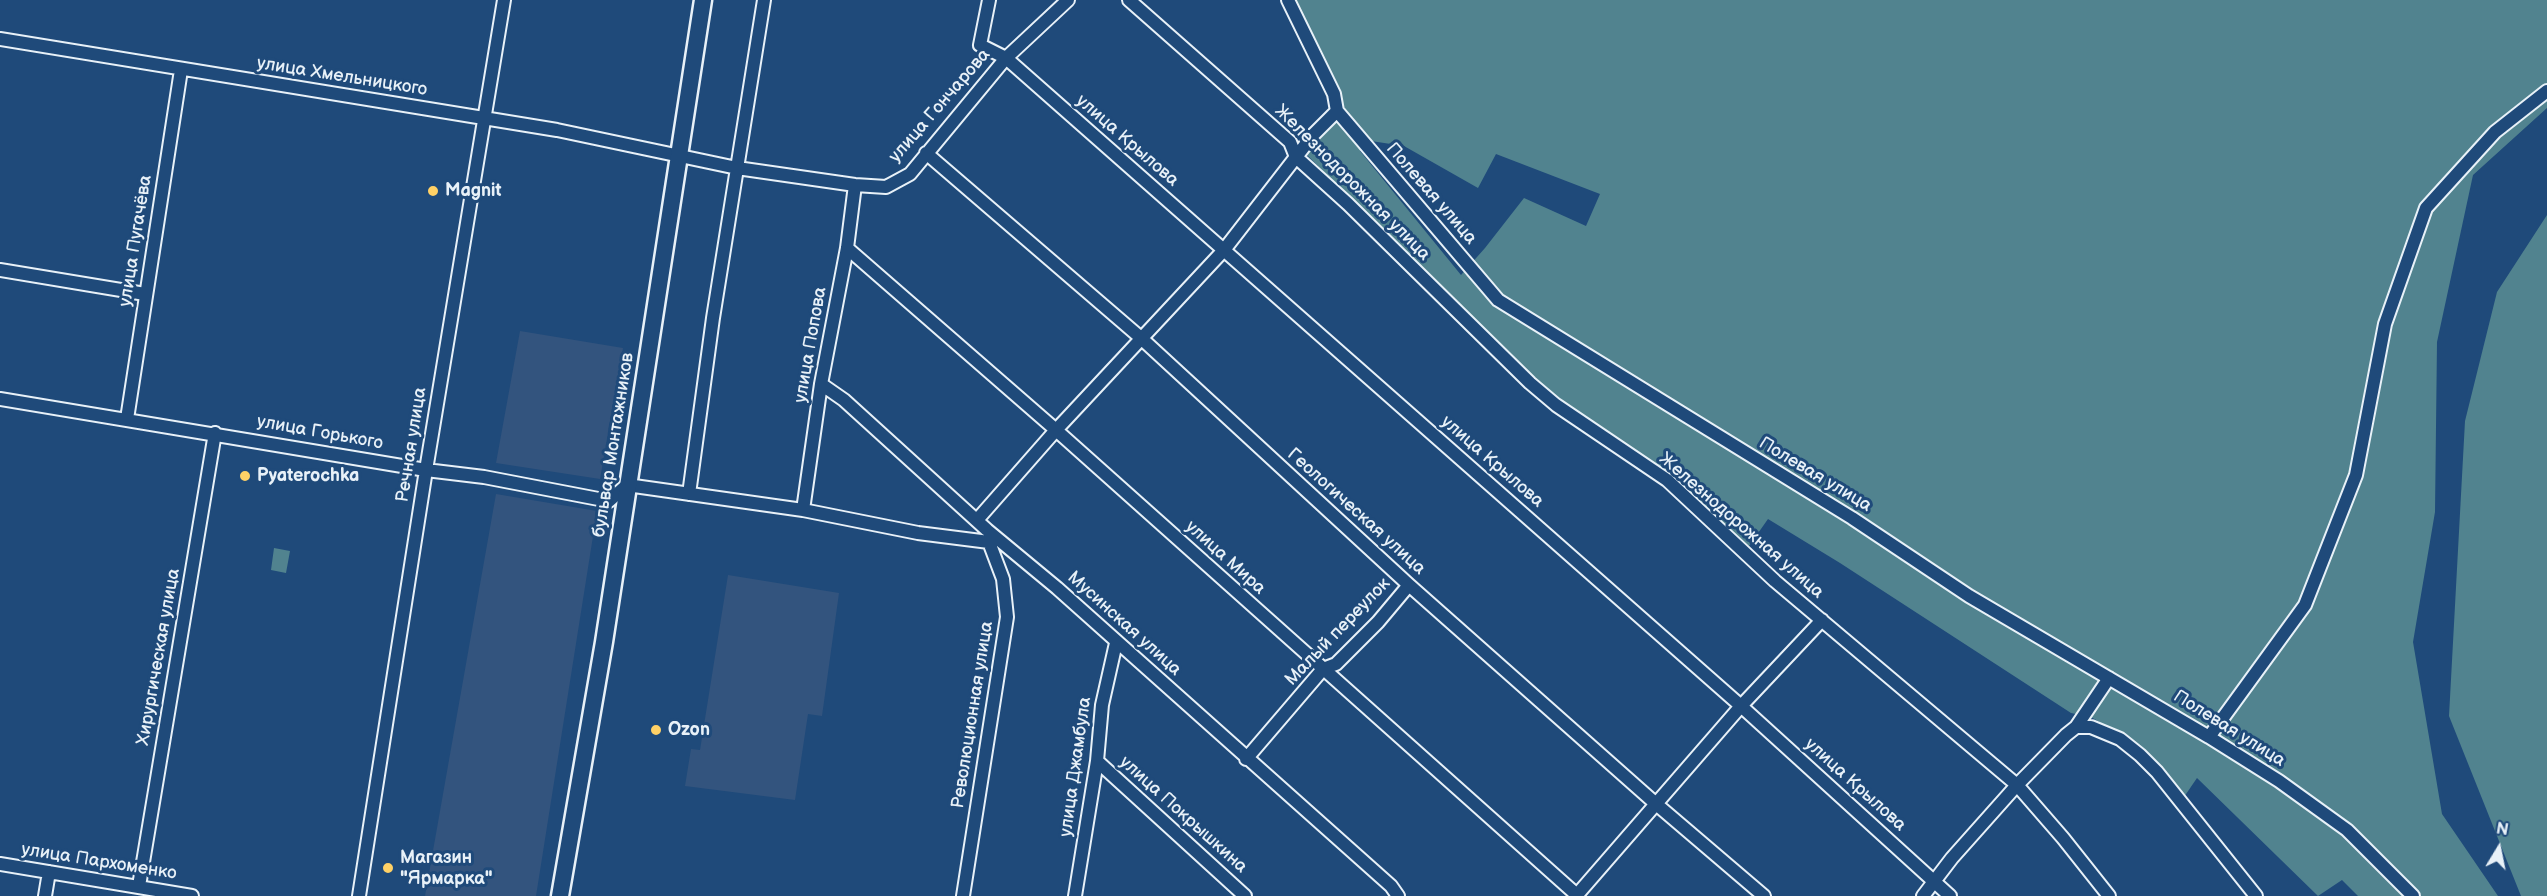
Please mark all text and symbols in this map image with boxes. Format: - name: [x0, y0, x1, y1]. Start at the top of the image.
- street label: улица Гончарова: [885, 45, 995, 167]
- street label: улица Хмельницкого: [255, 53, 429, 101]
- street label: улица Крылова: [1071, 91, 1183, 191]
- street label: Железнодорожная улица: [1270, 101, 1434, 265]
- street label: Полевая улица: [1381, 139, 1481, 249]
- street label: улица Пугачёва: [115, 174, 157, 308]
- place label: Magnit: [445, 180, 502, 202]
- marker: Magnit: [426, 184, 440, 198]
- street label: улица Попова: [790, 285, 832, 405]
- street label: бульвар Монтажников: [589, 351, 639, 539]
- street label: Речная улица: [392, 386, 432, 504]
- street label: улица Горького: [255, 411, 385, 455]
- street label: улица Крылова: [1436, 412, 1548, 512]
- street label: Полевая улица: [1755, 433, 1875, 517]
- street label: Геологическая улица: [1282, 444, 1430, 580]
- street label: Железнодорожная улица: [1654, 449, 1828, 603]
- place label: Pyaterochka: [257, 465, 359, 487]
- marker: Pyaterochka: [238, 469, 252, 483]
- street label: улица Мира: [1180, 516, 1270, 600]
- street label: Хирургическая улица: [133, 567, 185, 747]
- street label: Мусинская улица: [1063, 567, 1185, 681]
- street label: Малый переулок: [1281, 573, 1395, 691]
- street label: Революционная улица: [948, 620, 998, 810]
- street label: Полевая улица: [2169, 686, 2289, 772]
- street label: улица Джамбула: [1055, 696, 1097, 838]
- place label: Ozon: [668, 719, 710, 741]
- marker: Ozon: [649, 723, 663, 737]
- street label: улица Крылова: [1800, 734, 1910, 836]
- street label: улица Покрышкина: [1115, 752, 1251, 878]
- north arrow: [2469, 818, 2529, 878]
- text: N: [2495, 819, 2510, 840]
- street label: улица Пархоменко: [20, 839, 178, 885]
- place label: Магазин "Ярмарка": [400, 847, 493, 890]
- marker: Магазин "Ярмарка": [381, 861, 395, 875]

